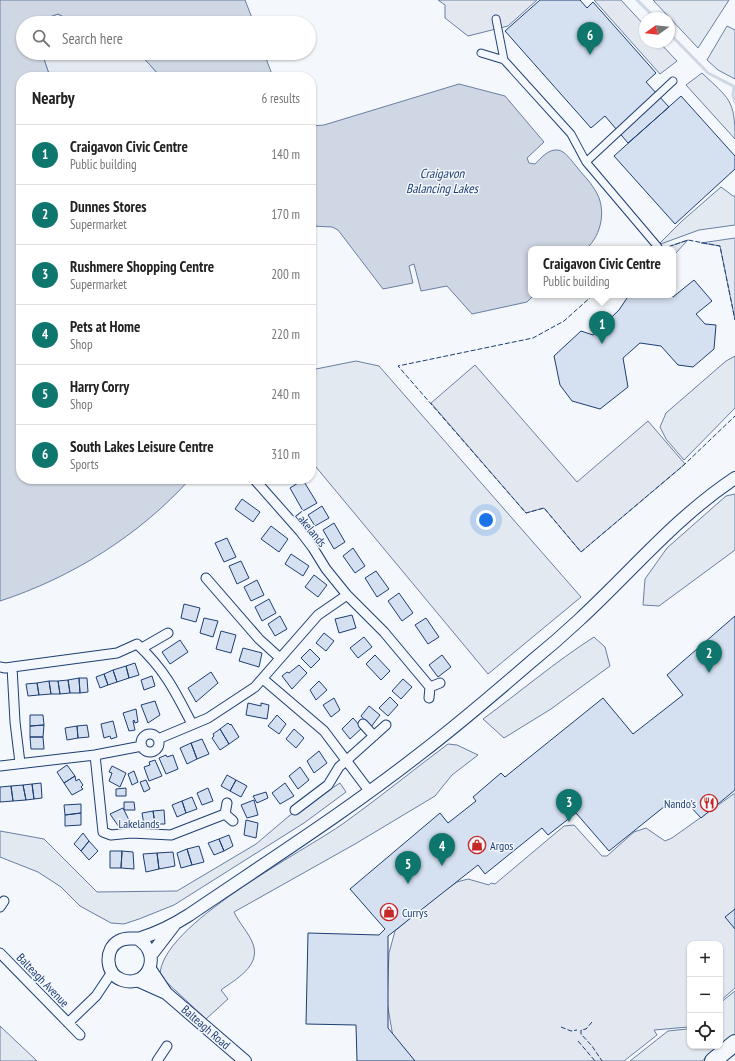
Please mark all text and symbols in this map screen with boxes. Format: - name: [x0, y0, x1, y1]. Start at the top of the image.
- north arrow: [639, 12, 675, 48]
- search box: [16, 16, 316, 60]
- pin: 6: [577, 22, 603, 55]
- icon: search: [30, 27, 52, 49]
- text: Search here: [62, 29, 123, 48]
- text: Nearby: [32, 87, 75, 109]
- text: 6 results: [261, 90, 300, 107]
- text: Craigavon Civic Centre: [70, 137, 188, 156]
- text: 1: [42, 146, 48, 163]
- text: 140 m: [271, 146, 300, 163]
- text: Public building: [70, 156, 137, 173]
- water label: Craigavon Balancing Lakes: [406, 165, 480, 197]
- text: Dunnes Stores: [70, 197, 147, 216]
- text: 2: [42, 206, 48, 223]
- text: 170 m: [271, 206, 300, 223]
- text: Supermarket: [70, 216, 127, 233]
- popup: [528, 246, 676, 298]
- text: Craigavon Civic Centre: [543, 254, 661, 273]
- text: Rushmere Shopping Centre: [70, 257, 214, 276]
- text: 3: [42, 266, 48, 283]
- text: 200 m: [271, 266, 300, 283]
- text: Public building: [543, 273, 610, 290]
- text: Supermarket: [70, 276, 127, 293]
- pin: 1: [589, 311, 615, 344]
- text: Pets at Home: [70, 317, 141, 336]
- text: 4: [42, 326, 48, 343]
- text: 220 m: [271, 326, 300, 343]
- text: Shop: [70, 336, 93, 353]
- text: Harry Corry: [70, 377, 129, 396]
- text: 5: [42, 386, 48, 403]
- text: 240 m: [271, 386, 300, 403]
- text: Shop: [70, 396, 93, 413]
- text: South Lakes Leisure Centre: [70, 437, 214, 456]
- text: 6: [42, 446, 48, 463]
- text: 310 m: [271, 446, 300, 463]
- text: Sports: [70, 456, 99, 473]
- street label: Lakelands: [292, 508, 330, 550]
- your location: [476, 510, 496, 530]
- pin: 2: [696, 640, 722, 673]
- pin: 3: [556, 789, 582, 822]
- restaurant icon: Nando's: [699, 793, 719, 813]
- place label: Nando's: [664, 796, 696, 811]
- street label: Lakelands: [118, 816, 160, 831]
- pin: 4: [429, 833, 455, 866]
- shop icon: Argos: [467, 835, 487, 855]
- place label: Argos: [490, 838, 513, 853]
- pin: 5: [395, 851, 421, 884]
- shop icon: Currys: [379, 902, 399, 922]
- place label: Currys: [402, 905, 428, 920]
- map controls: [687, 941, 723, 1049]
- button: +: [687, 941, 723, 977]
- street label: Balteagh Avenue: [14, 950, 72, 1010]
- button: −: [687, 977, 723, 1013]
- street label: Balteagh Road: [179, 1002, 233, 1052]
- button: locate: [687, 1013, 723, 1049]

